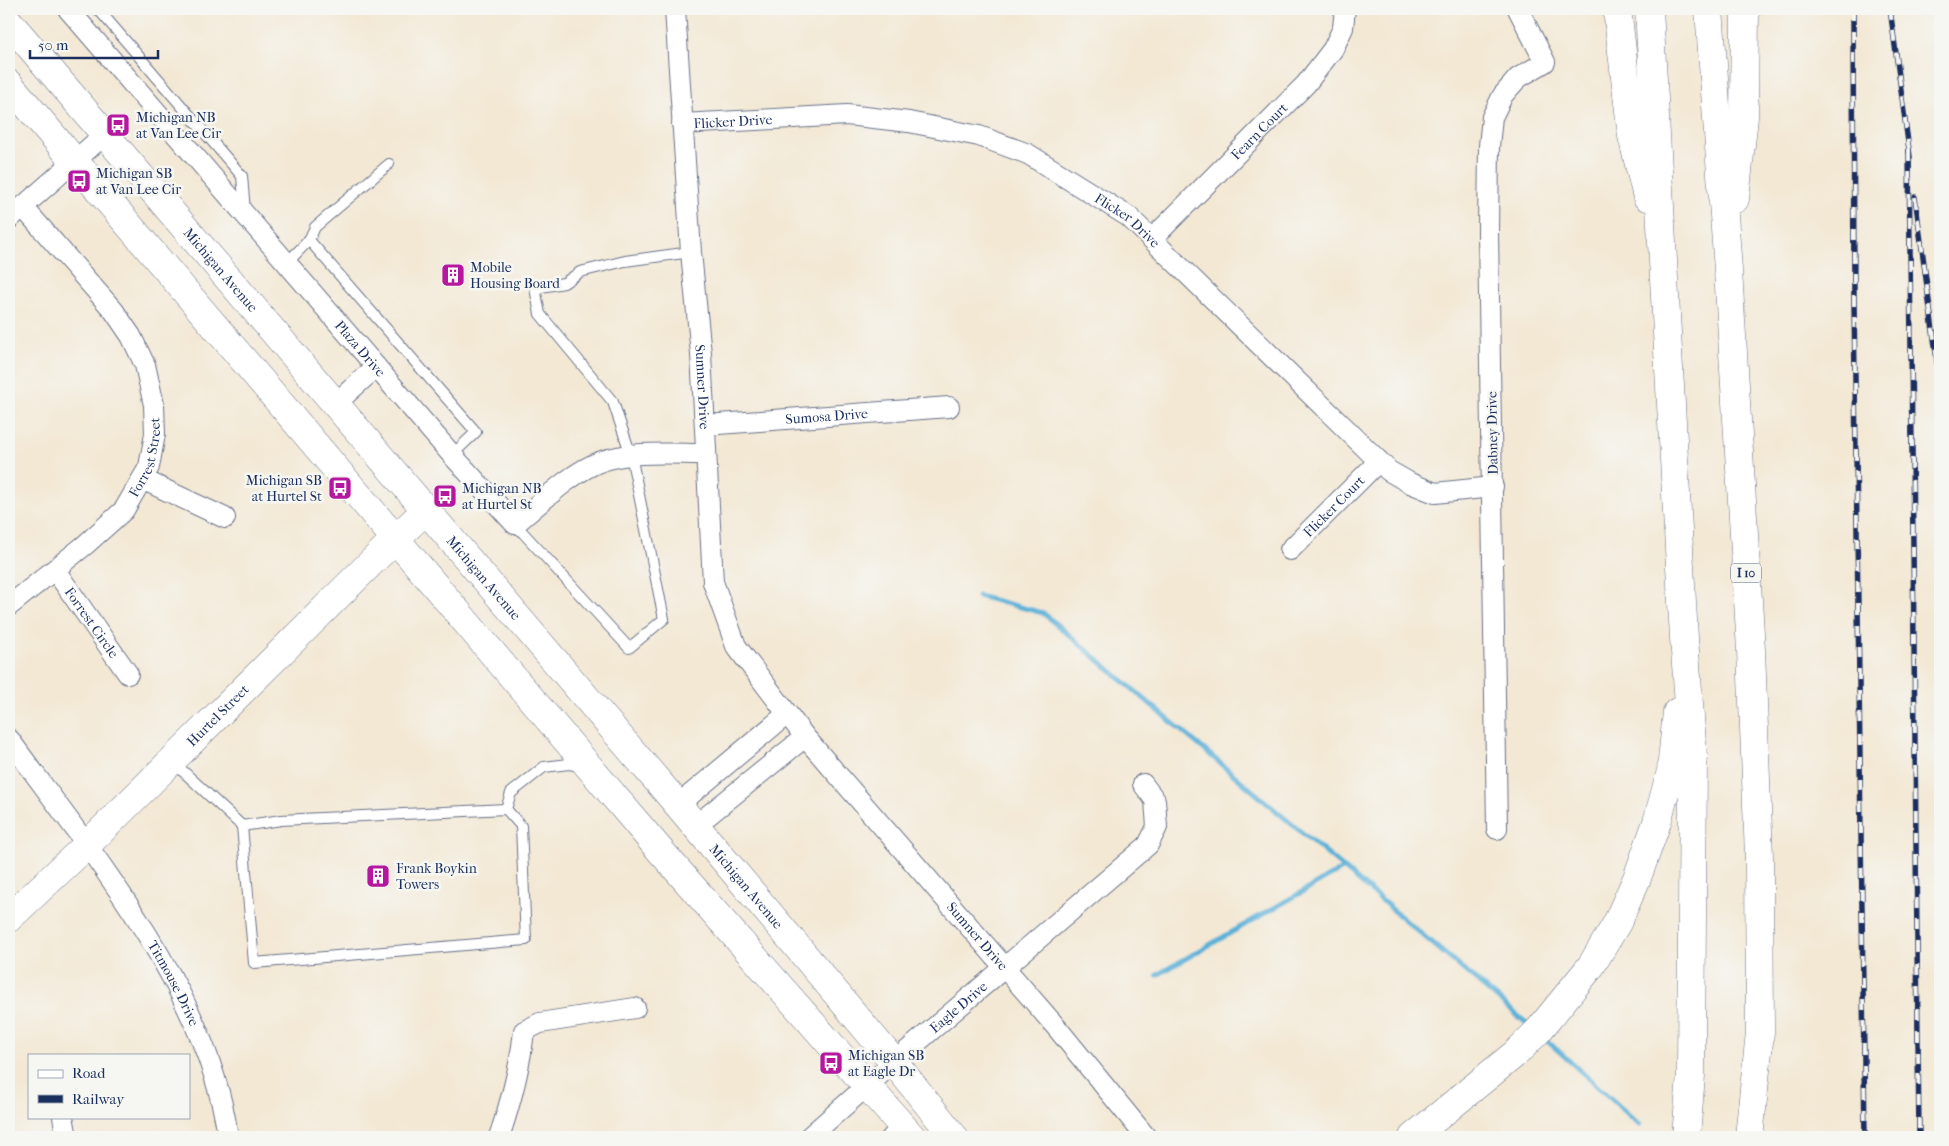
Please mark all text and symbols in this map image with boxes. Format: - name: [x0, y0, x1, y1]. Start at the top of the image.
- scale bar: [30, 28, 158, 60]
- text: 50 m: [38, 36, 69, 54]
- street label: Fearn Court: [1228, 100, 1291, 164]
- place label: Michigan NB at Van Lee Cir: [136, 109, 221, 142]
- street label: Flicker Drive: [693, 111, 773, 132]
- bus stop icon: Michigan NB at Van Lee Cir: [105, 112, 131, 138]
- place label: Michigan SB at Van Lee Cir: [96, 165, 181, 198]
- bus stop icon: Michigan SB at Van Lee Cir: [66, 168, 92, 194]
- street label: Flicker Drive: [1091, 190, 1163, 252]
- street label: Michigan Avenue: [180, 225, 261, 316]
- place label: Mobile Housing Board: [470, 259, 560, 292]
- building icon: Mobile Housing Board: [440, 262, 466, 288]
- street label: Plaza Drive: [331, 317, 389, 380]
- street label: Sumner Drive: [691, 344, 713, 430]
- street label: Dabney Drive: [1483, 391, 1502, 475]
- street label: Sumosa Drive: [785, 405, 869, 428]
- street label: Forrest Street: [125, 417, 164, 500]
- place label: Michigan SB at Hurtel St: [246, 472, 322, 505]
- street label: Flicker Court: [1300, 472, 1368, 541]
- bus stop icon: Michigan SB at Hurtel St: [327, 475, 353, 501]
- place label: Michigan NB at Hurtel St: [462, 480, 542, 513]
- bus stop icon: Michigan NB at Hurtel St: [432, 483, 458, 509]
- street label: Michigan Avenue: [443, 533, 524, 624]
- road number: I 10: [1731, 564, 1761, 582]
- street label: Forrest Circle: [61, 584, 122, 661]
- street label: Hurtel Street: [183, 681, 253, 750]
- street label: Michigan Avenue: [706, 841, 786, 932]
- place label: Frank Boykin Towers: [396, 860, 477, 893]
- building icon: Frank Boykin Towers: [365, 863, 391, 889]
- street label: Sumner Drive: [943, 899, 1011, 974]
- street label: Titmouse Drive: [144, 938, 203, 1029]
- street label: Eagle Drive: [926, 978, 991, 1037]
- place label: Michigan SB at Eagle Dr: [848, 1047, 924, 1080]
- bus stop icon: Michigan SB at Eagle Dr: [818, 1050, 844, 1076]
- legend: [28, 1054, 190, 1118]
- text: Road: [72, 1064, 106, 1082]
- text: Railway: [72, 1090, 125, 1108]

